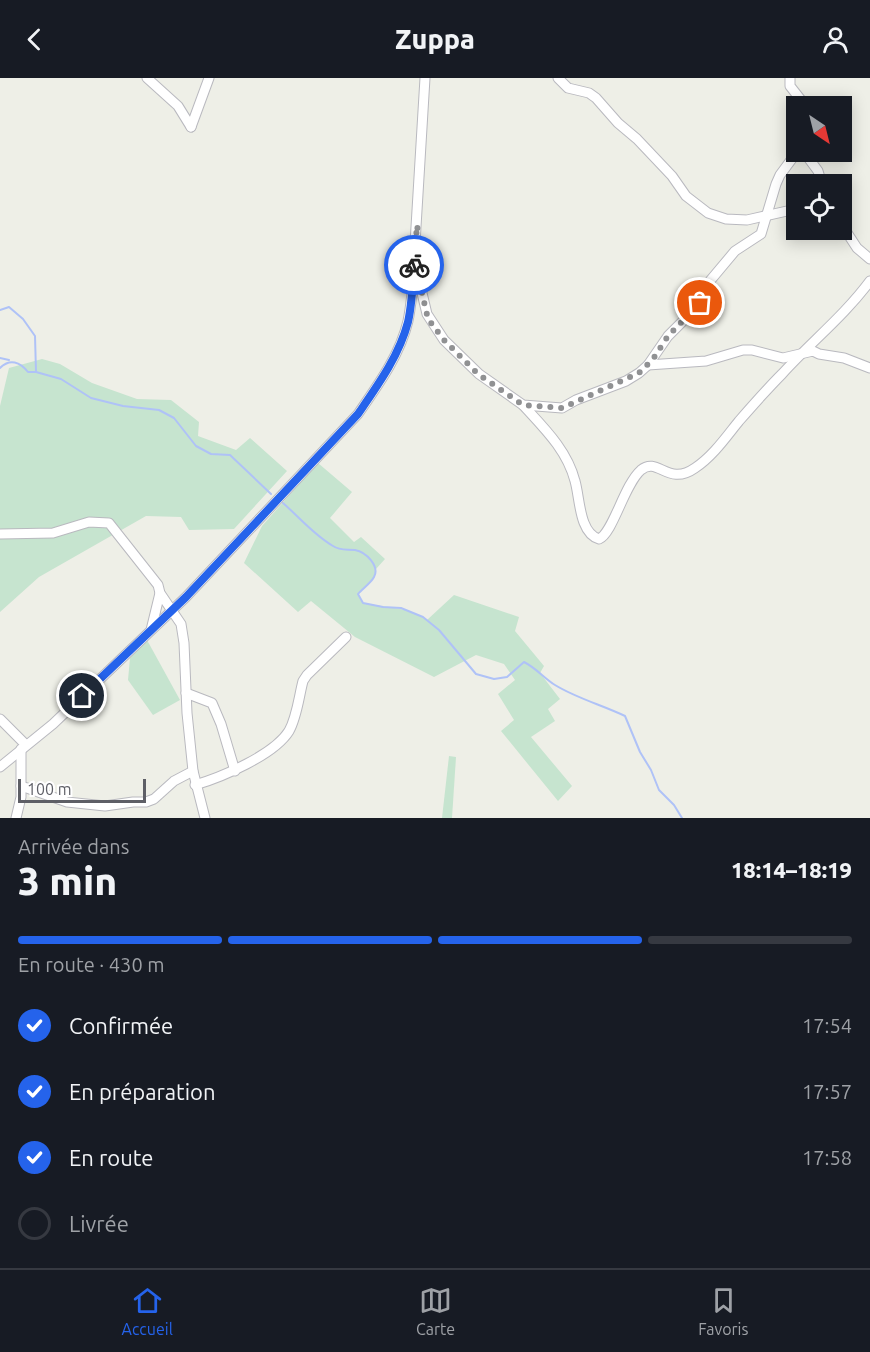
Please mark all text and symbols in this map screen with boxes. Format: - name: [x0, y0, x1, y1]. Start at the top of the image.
- icon: back: [18, 23, 51, 56]
- icon: person: [819, 23, 852, 56]
- text: Zuppa: [395, 24, 475, 54]
- north arrow: [786, 96, 852, 162]
- map controls: [786, 96, 852, 240]
- button: locate: [786, 174, 852, 240]
- courier: [384, 235, 444, 295]
- icon: bike: [398, 249, 431, 282]
- pin: [674, 277, 725, 328]
- icon: bag: [683, 286, 716, 319]
- pin: [56, 670, 107, 721]
- icon: home: [65, 679, 98, 712]
- scale bar: [18, 776, 146, 804]
- text: 100 m: [27, 780, 72, 798]
- text: Arrivée dans: [18, 835, 129, 858]
- text: 18:14–18:19: [731, 857, 852, 882]
- text: 3 min: [18, 859, 117, 902]
- text: En route · 430 m: [18, 953, 165, 976]
- icon: check: [18, 1009, 51, 1042]
- text: Confirmée: [69, 1013, 173, 1038]
- text: 17:54: [802, 1014, 852, 1037]
- icon: check: [18, 1075, 51, 1108]
- text: En préparation: [69, 1079, 216, 1104]
- text: 17:57: [802, 1080, 852, 1103]
- icon: check: [18, 1141, 51, 1174]
- text: En route: [69, 1145, 153, 1170]
- text: 17:58: [802, 1146, 852, 1169]
- text: Livrée: [69, 1211, 129, 1236]
- tab: Accueil: [122, 1284, 173, 1338]
- tab: Carte: [416, 1284, 455, 1338]
- tab: Favoris: [698, 1284, 748, 1338]

